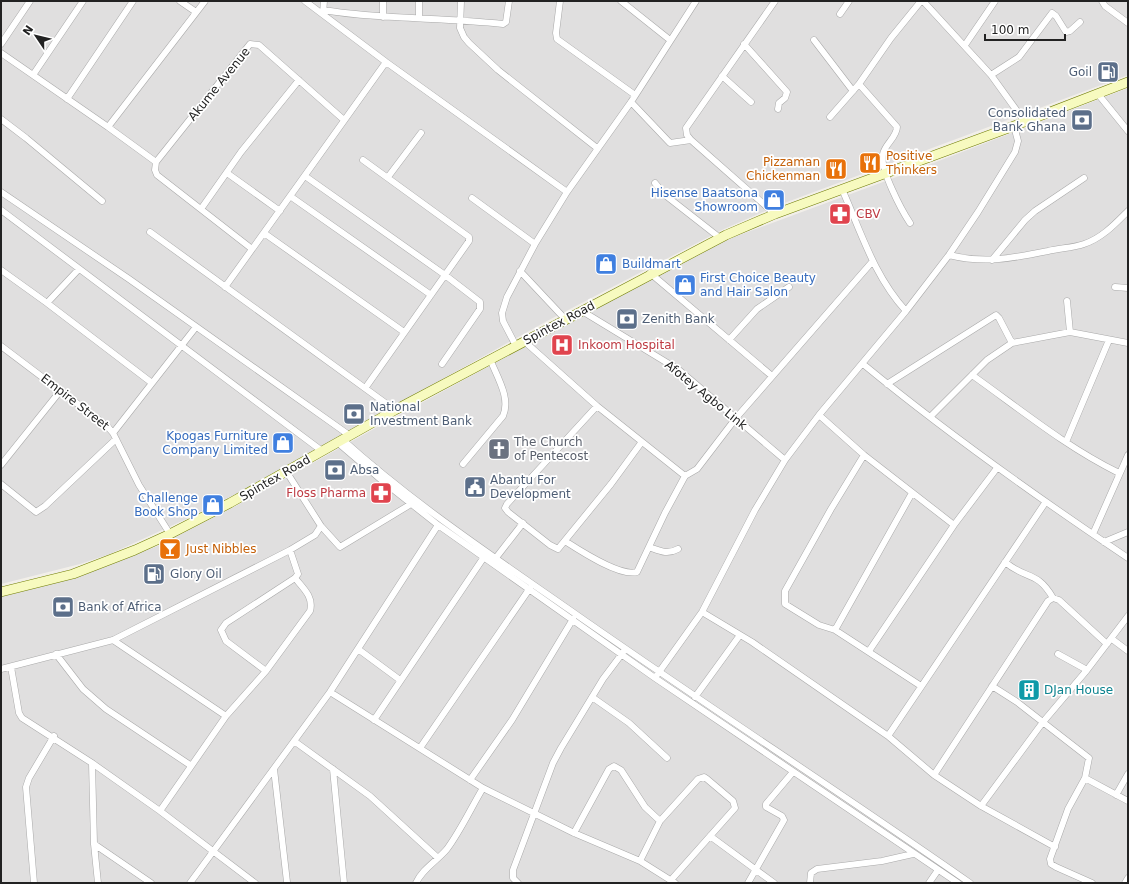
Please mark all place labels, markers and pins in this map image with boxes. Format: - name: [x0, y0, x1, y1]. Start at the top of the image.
- fuel station icon: Goil: [1095, 59, 1121, 85]
- place label: Goil: [1069, 65, 1092, 79]
- place label: Consolidated Bank Ghana: [988, 106, 1066, 134]
- bank icon: Consolidated Bank Ghana: [1069, 107, 1095, 133]
- place label: Positive Thinkers: [885, 149, 937, 177]
- restaurant icon: Positive Thinkers: [857, 150, 883, 176]
- place label: Pizzaman Chickenman: [746, 155, 820, 183]
- restaurant icon: Pizzaman Chickenman: [823, 156, 849, 182]
- place label: Hisense Baatsona Showroom: [651, 186, 758, 214]
- shop icon: Hisense Baatsona Showroom: [761, 187, 787, 213]
- pharmacy icon: CBV: [827, 201, 853, 227]
- place label: CBV: [856, 207, 881, 221]
- shop icon: Buildmart: [593, 251, 619, 277]
- place label: Buildmart: [622, 257, 681, 271]
- place label: First Choice Beauty and Hair Salon: [700, 271, 816, 299]
- shop icon: First Choice Beauty and Hair Salon: [672, 272, 698, 298]
- bank icon: Zenith Bank: [614, 306, 640, 332]
- place label: Zenith Bank: [642, 312, 715, 326]
- hospital icon: Inkoom Hospital: [549, 332, 575, 358]
- place label: Inkoom Hospital: [578, 338, 675, 352]
- place label: National Investment Bank: [370, 400, 472, 428]
- bank icon: National Investment Bank: [341, 401, 367, 427]
- place label: Kpogas Furniture Company Limited: [162, 429, 268, 457]
- shop icon: Kpogas Furniture Company Limited: [270, 430, 296, 456]
- place label: The Church of Pentecost: [513, 435, 588, 463]
- church icon: The Church of Pentecost: [486, 436, 512, 462]
- bank icon: Absa: [322, 457, 348, 483]
- place label: Absa: [350, 463, 379, 477]
- place label: Abantu For Development: [490, 473, 571, 501]
- public building icon: Abantu For Development: [462, 474, 488, 500]
- pharmacy icon: Floss Pharma: [368, 480, 394, 506]
- place label: Floss Pharma: [286, 486, 366, 500]
- place label: Challenge Book Shop: [134, 491, 198, 519]
- shop icon: Challenge Book Shop: [200, 492, 226, 518]
- bar icon: Just Nibbles: [157, 536, 183, 562]
- place label: Just Nibbles: [185, 542, 256, 556]
- fuel station icon: Glory Oil: [141, 561, 167, 587]
- place label: Glory Oil: [170, 567, 222, 581]
- bank icon: Bank of Africa: [50, 594, 76, 620]
- place label: Bank of Africa: [78, 600, 162, 614]
- building icon: DJan House: [1016, 677, 1042, 703]
- place label: DJan House: [1044, 683, 1113, 697]

